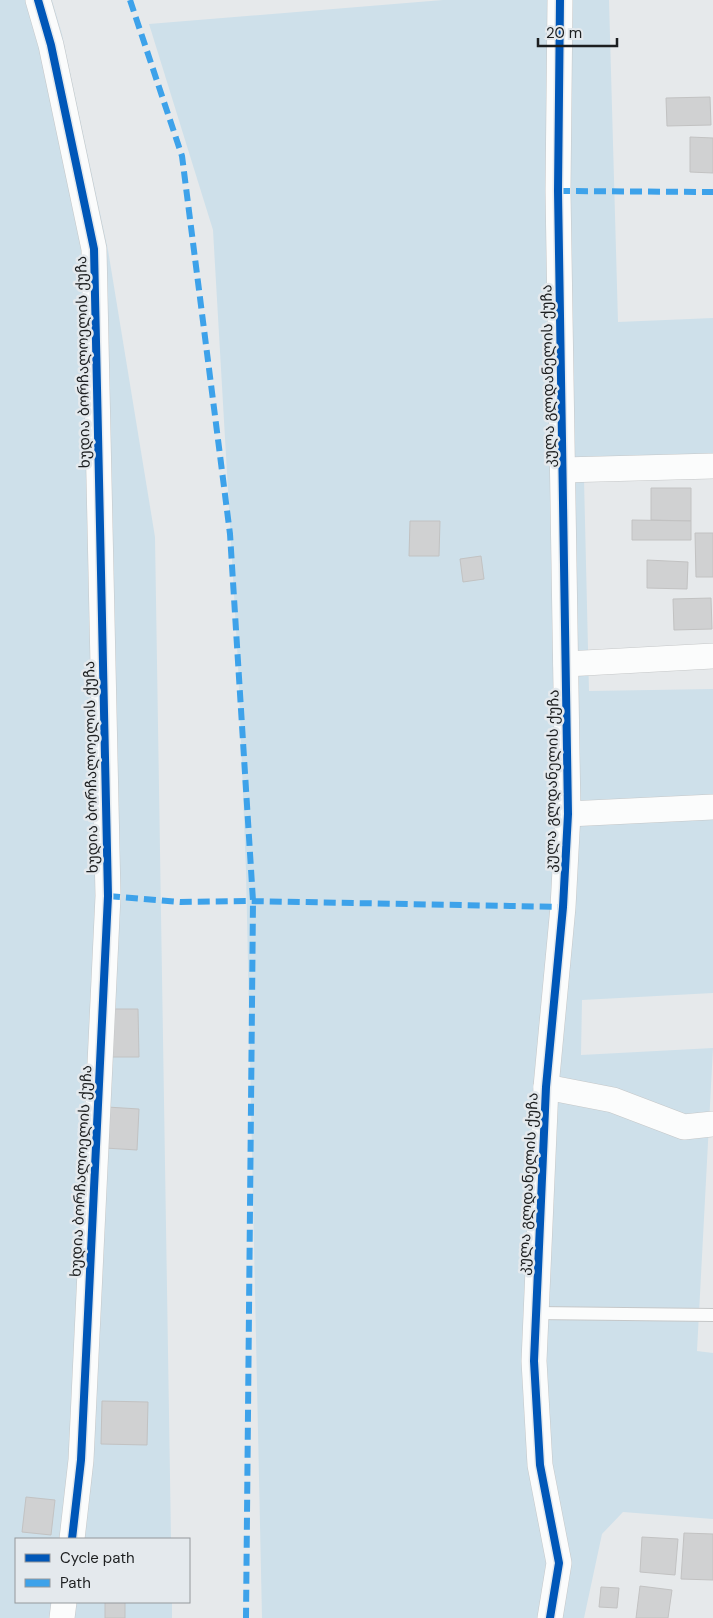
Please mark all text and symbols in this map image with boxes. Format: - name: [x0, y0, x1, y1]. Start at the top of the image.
- scale bar: [538, 15, 617, 47]
- text: 20 m: [546, 23, 582, 43]
- street label: ხუდია ბორჩალოელის ქუჩა: [71, 256, 95, 468]
- street label: კულა გლდანელის ქუჩა: [536, 284, 560, 468]
- street label: ხუდია ბორჩალოელის ქუჩა: [79, 661, 103, 873]
- street label: კულა გლდანელის ქუჩა: [540, 689, 564, 873]
- street label: ხუდია ბორჩალოელის ქუჩა: [65, 1064, 97, 1278]
- street label: კულა გლდანელის ქუჩა: [513, 1092, 543, 1276]
- legend: [15, 1538, 190, 1603]
- text: Cycle path: [60, 1548, 135, 1568]
- text: Path: [60, 1573, 91, 1593]

